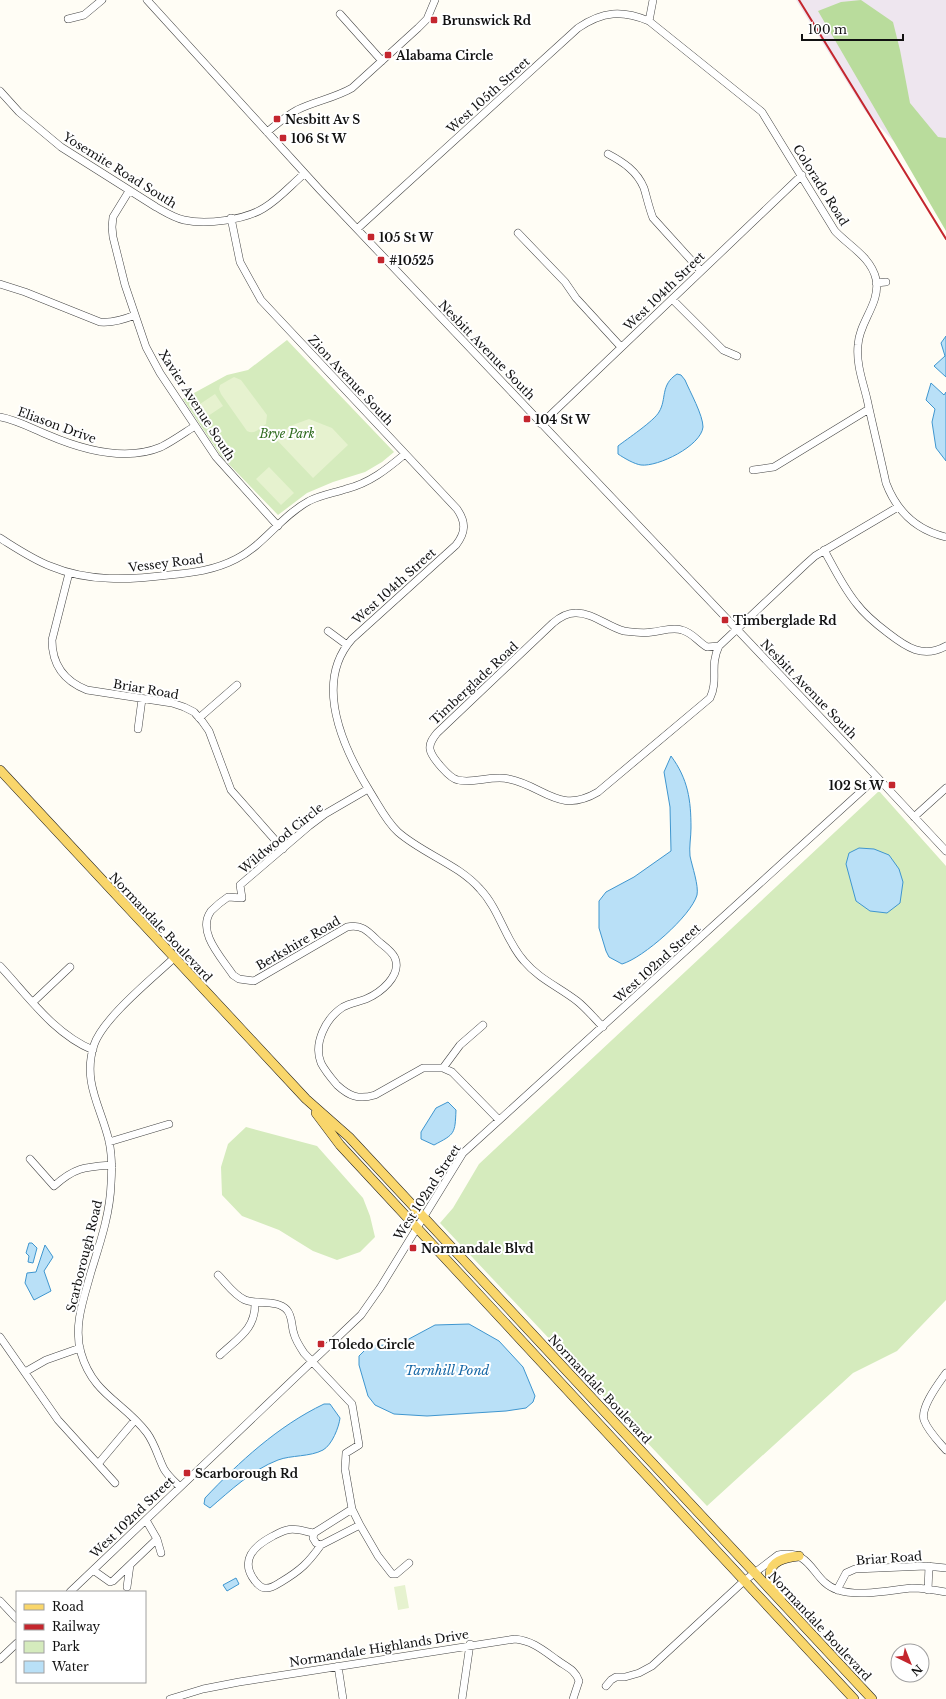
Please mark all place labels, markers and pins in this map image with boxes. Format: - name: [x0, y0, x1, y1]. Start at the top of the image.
- place label: Brunswick Rd: [442, 13, 532, 28]
- marker: Brunswick Rd: [429, 15, 439, 25]
- place label: Alabama Circle: [395, 48, 493, 63]
- marker: Alabama Circle: [383, 50, 393, 60]
- place label: Nesbitt Av S: [285, 112, 360, 127]
- marker: Nesbitt Av S: [272, 114, 282, 124]
- place label: 106 St W: [291, 131, 347, 146]
- marker: 106 St W: [278, 133, 288, 143]
- place label: 105 St W: [379, 230, 434, 245]
- marker: 105 St W: [366, 232, 376, 242]
- place label: #10525: [389, 253, 434, 268]
- marker: #10525: [376, 255, 386, 265]
- place label: 104 St W: [535, 412, 591, 427]
- marker: 104 St W: [522, 414, 532, 424]
- place label: Timberglade Rd: [733, 613, 837, 628]
- marker: Timberglade Rd: [720, 615, 730, 625]
- place label: 102 St W: [829, 778, 884, 793]
- marker: 102 St W: [887, 780, 897, 790]
- place label: Normandale Blvd: [421, 1241, 534, 1256]
- marker: Normandale Blvd: [408, 1243, 418, 1253]
- place label: Toledo Circle: [329, 1337, 415, 1352]
- marker: Toledo Circle: [316, 1339, 326, 1349]
- place label: Scarborough Rd: [195, 1466, 299, 1481]
- marker: Scarborough Rd: [182, 1468, 192, 1478]

